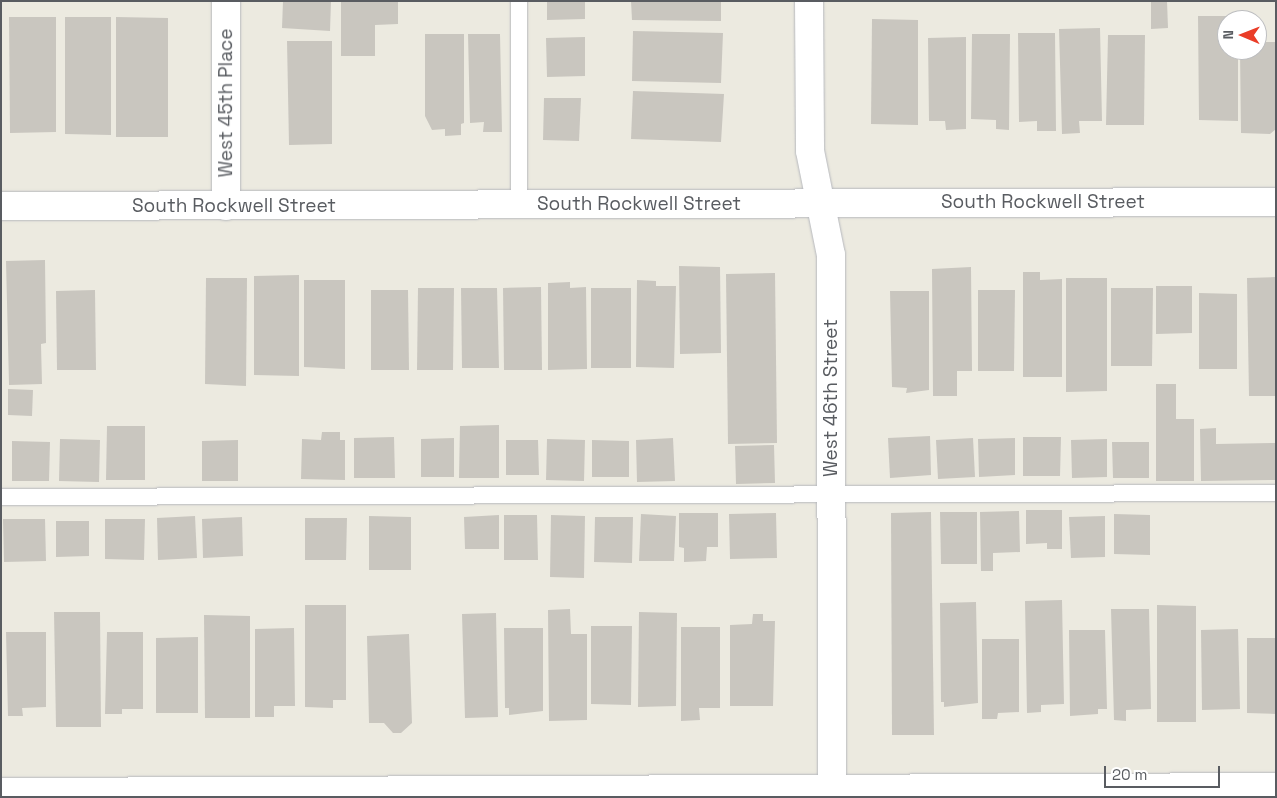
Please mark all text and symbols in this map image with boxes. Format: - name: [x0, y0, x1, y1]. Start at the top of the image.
- north arrow: [1217, 10, 1267, 60]
- street label: West 45th Place: [215, 29, 237, 177]
- text: N: [1219, 30, 1237, 40]
- street label: South Rockwell Street: [941, 191, 1145, 213]
- street label: South Rockwell Street: [537, 193, 741, 215]
- street label: South Rockwell Street: [132, 195, 336, 217]
- street label: West 46th Street: [820, 319, 842, 477]
- scale bar: [1107, 756, 1223, 788]
- text: 20 m: [1112, 765, 1147, 784]

